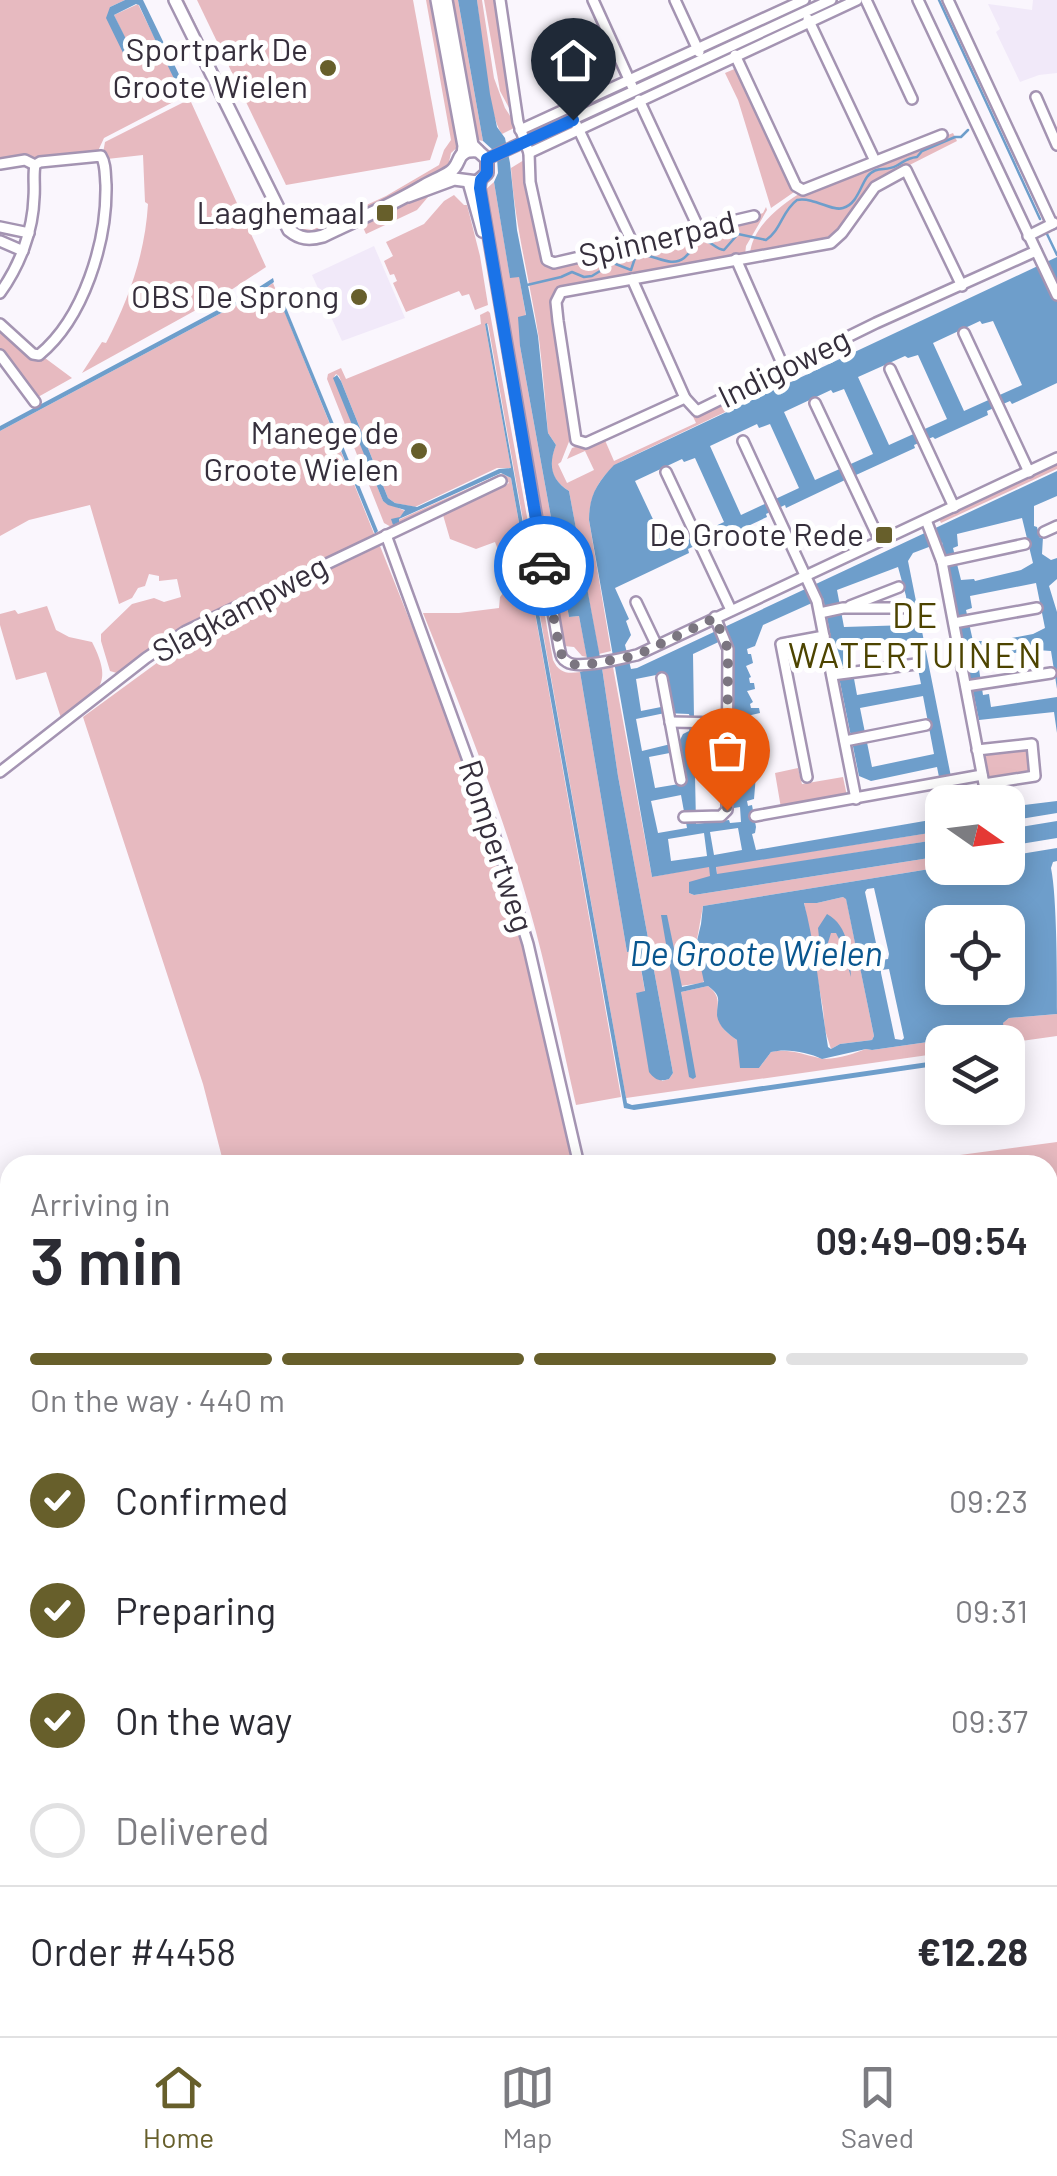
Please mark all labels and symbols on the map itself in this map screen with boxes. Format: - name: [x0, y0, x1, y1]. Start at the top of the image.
- pin: [531, 18, 616, 121]
- place label: Sportpark De Groote Wielen: [113, 29, 308, 104]
- marker: Sportpark De Groote Wielen: [317, 57, 339, 79]
- place label: Laaghemaal: [196, 192, 365, 230]
- street label: Spinnerpad: [575, 201, 738, 273]
- marker: Laaghemaal: [374, 202, 396, 224]
- place label: OBS De Sprong: [131, 276, 339, 314]
- marker: OBS De Sprong: [348, 286, 370, 308]
- street label: Indigoweg: [711, 318, 855, 414]
- place label: Manege de Groote Wielen: [204, 412, 399, 487]
- marker: Manege de Groote Wielen: [408, 440, 430, 462]
- place label: De Groote Rede: [649, 514, 864, 552]
- courier: [494, 516, 594, 616]
- marker: De Groote Rede: [873, 524, 895, 546]
- street label: Slagkampweg: [145, 545, 333, 669]
- district label: DE WATERTUINEN: [788, 593, 1044, 675]
- pin: [685, 708, 770, 811]
- street label: Rompertweg: [452, 755, 544, 936]
- north arrow: [925, 785, 1025, 885]
- water label: De Groote Wielen: [629, 931, 883, 973]

